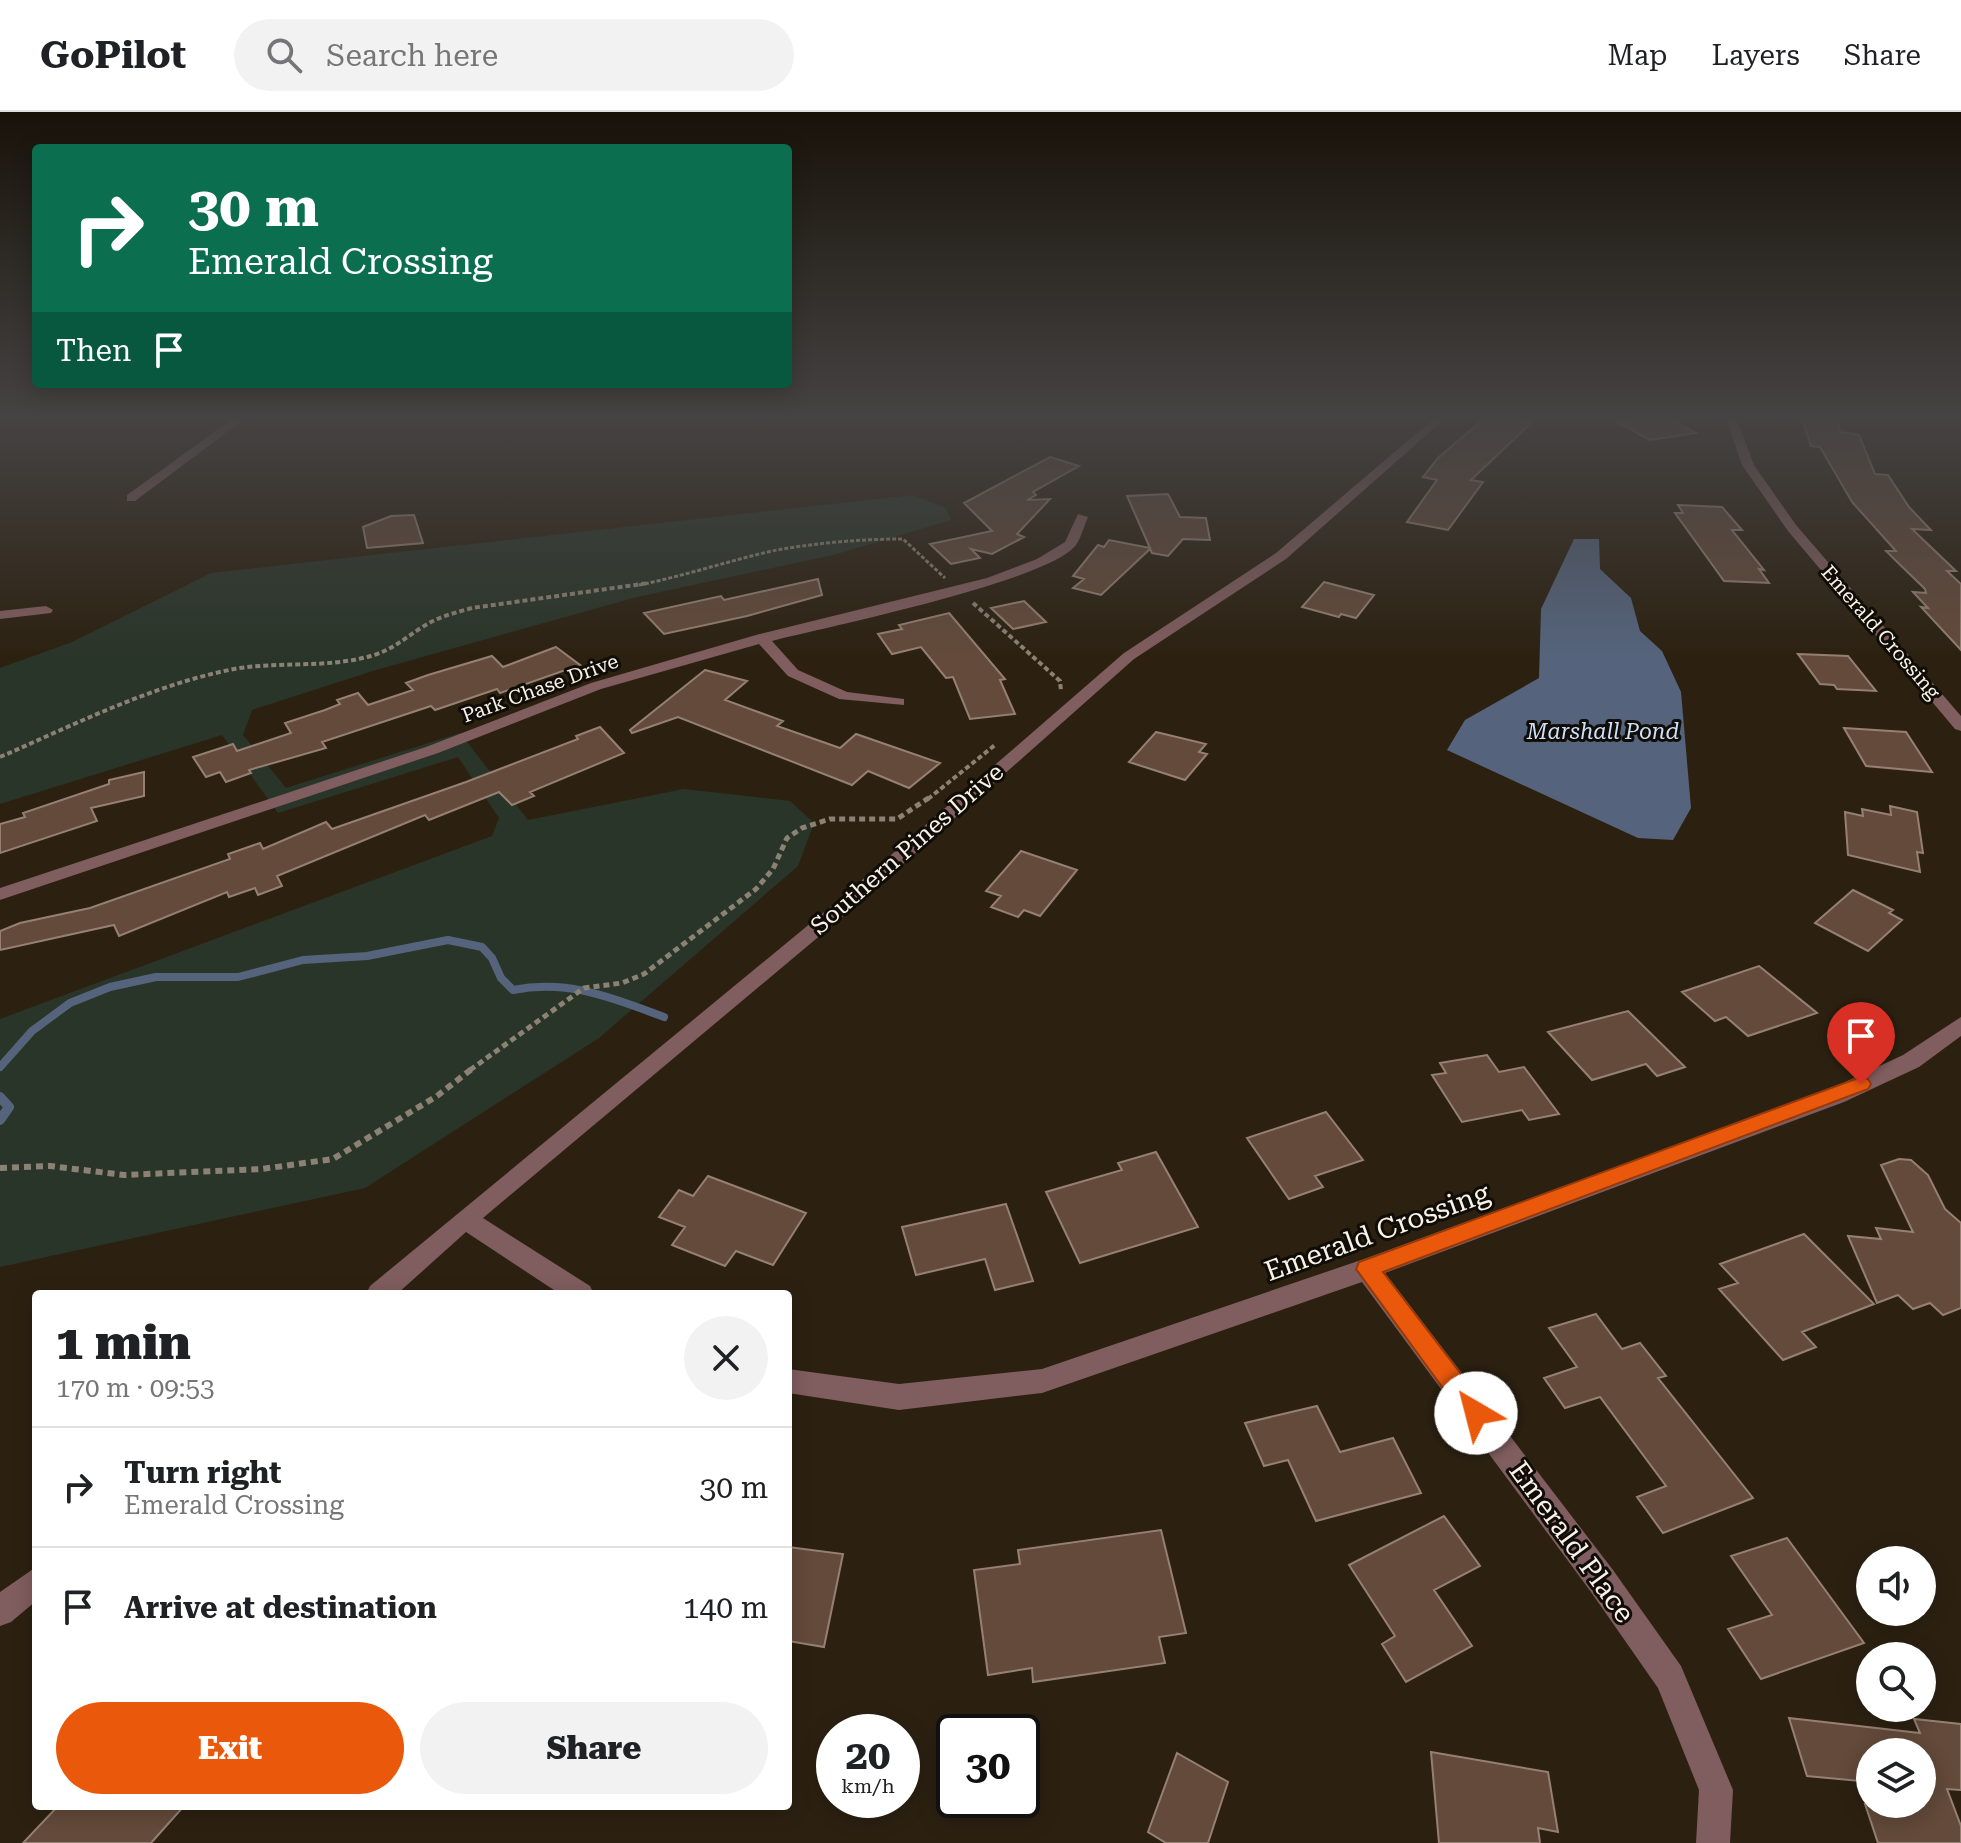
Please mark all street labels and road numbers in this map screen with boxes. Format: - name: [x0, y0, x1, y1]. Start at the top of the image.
- street label: Emerald Crossing: [1816, 560, 1946, 704]
- street label: Park Chase Drive: [458, 649, 622, 727]
- street label: Southern Pines Drive: [805, 758, 1009, 940]
- street label: Emerald Crossing: [1260, 1176, 1494, 1288]
- street label: Emerald Place: [1502, 1455, 1642, 1629]

